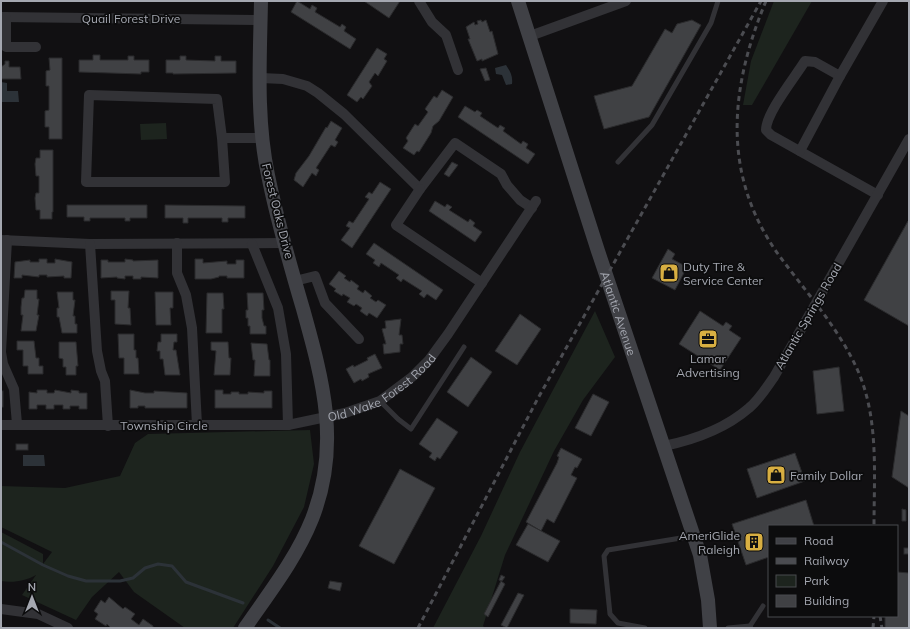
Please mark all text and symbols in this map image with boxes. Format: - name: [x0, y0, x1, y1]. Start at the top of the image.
- street label: Quail Forest Drive: [82, 11, 180, 26]
- street label: Forest Oaks Drive: [259, 162, 297, 260]
- place label: Duty Tire & Service Center: [683, 259, 763, 288]
- street label: Atlantic Springs Road: [771, 260, 845, 372]
- shop icon: Duty Tire & Service Center: [658, 262, 680, 284]
- street label: Atlantic Avenue: [598, 269, 640, 357]
- office icon: Lamar Advertising: [697, 328, 719, 350]
- street label: Old Wake Forest Road: [326, 351, 439, 424]
- place label: Lamar Advertising: [676, 351, 740, 380]
- street label: Township Circle: [120, 418, 208, 433]
- shop icon: Family Dollar: [765, 464, 787, 486]
- place label: Family Dollar: [790, 468, 863, 483]
- legend: [768, 525, 898, 617]
- place label: AmeriGlide Raleigh: [679, 528, 740, 557]
- building icon: AmeriGlide Raleigh: [743, 531, 765, 553]
- text: Road: [804, 533, 833, 548]
- text: Railway: [804, 553, 850, 568]
- text: Park: [804, 573, 830, 588]
- north arrow: [12, 577, 52, 617]
- text: N: [28, 580, 36, 594]
- text: Building: [804, 593, 849, 608]

